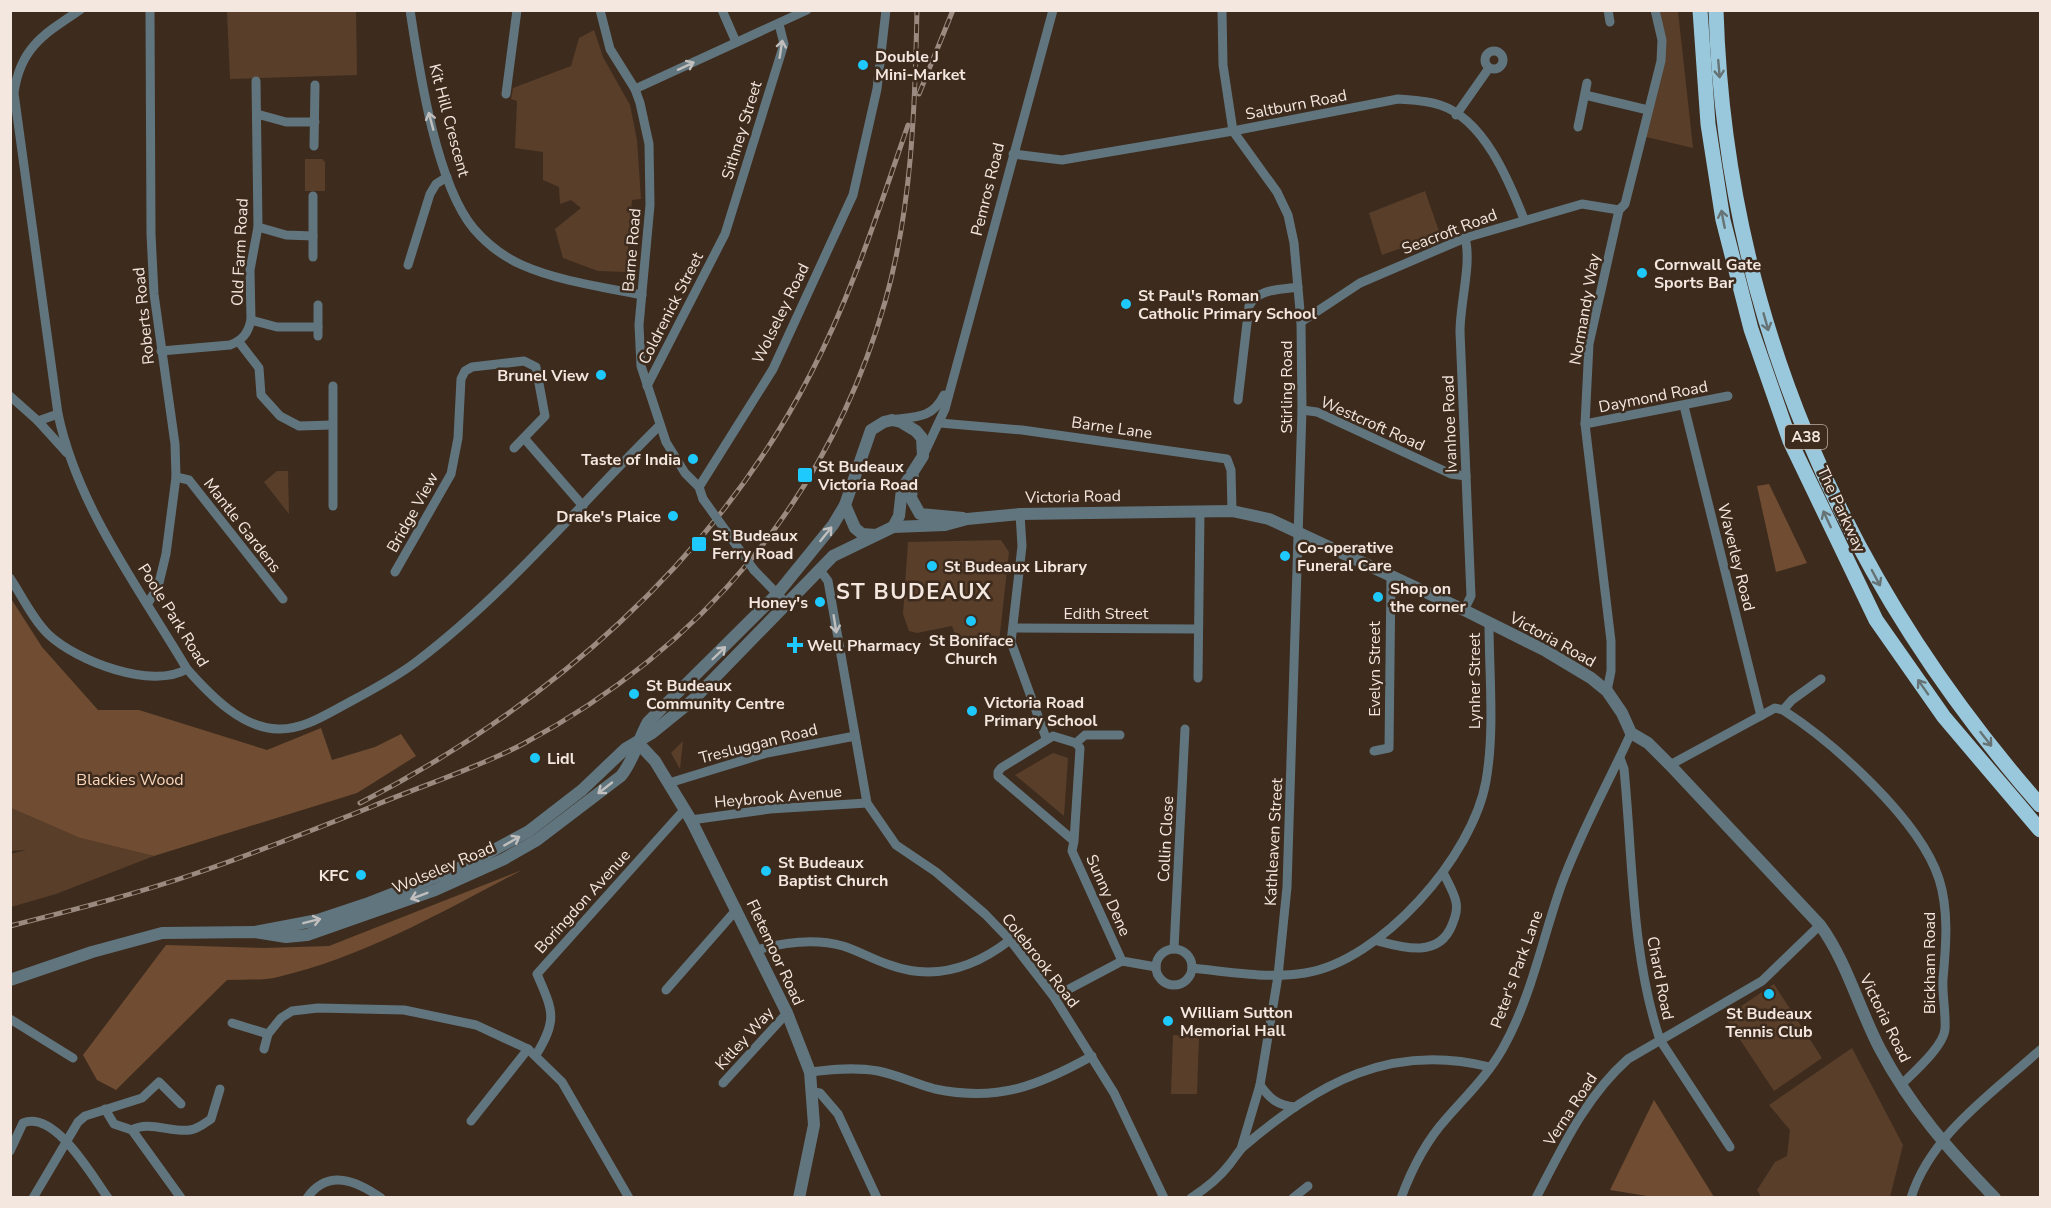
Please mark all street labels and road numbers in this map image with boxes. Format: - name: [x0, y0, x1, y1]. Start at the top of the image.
- street label: Kit Hill Crescent: [423, 61, 475, 179]
- street label: Sithney Street: [717, 78, 767, 182]
- street label: Saltburn Road: [1244, 84, 1349, 126]
- street label: Pemros Road: [966, 140, 1010, 238]
- street label: Old Farm Road: [226, 198, 254, 307]
- street label: Seacroft Road: [1398, 204, 1500, 260]
- street label: Barne Road: [617, 207, 647, 293]
- street label: Coldrenick Street: [633, 248, 709, 368]
- street label: Normandy Way: [1564, 251, 1606, 367]
- street label: Wolseley Road: [747, 260, 815, 367]
- street label: Roberts Road: [128, 266, 160, 366]
- street label: Stirling Road: [1276, 340, 1298, 434]
- street label: Ivanhoe Road: [1437, 375, 1463, 473]
- street label: Daymond Road: [1597, 376, 1710, 418]
- street label: Westcroft Road: [1317, 391, 1428, 457]
- street label: Barne Lane: [1070, 411, 1154, 445]
- road number: A38: [1785, 425, 1827, 449]
- street label: The Parkway: [1811, 463, 1871, 557]
- street label: Bridge View: [382, 468, 444, 556]
- street label: Mantle Gardens: [198, 474, 286, 577]
- street label: Victoria Road: [1024, 485, 1121, 509]
- street label: Waverley Road: [1712, 501, 1760, 613]
- street label: Poole Park Road: [133, 560, 214, 671]
- street label: Edith Street: [1064, 603, 1149, 625]
- street label: Victoria Road: [1504, 607, 1600, 673]
- street label: Evelyn Street: [1364, 621, 1386, 717]
- street label: Lynher Street: [1464, 632, 1486, 729]
- street label: Tresluggan Road: [697, 719, 820, 769]
- street label: Kathleaven Street: [1260, 777, 1288, 907]
- street label: Heybrook Avenue: [713, 780, 843, 814]
- street label: Collin Close: [1153, 796, 1179, 883]
- street label: Wolseley Road: [389, 836, 498, 899]
- street label: Boringdon Avenue: [530, 845, 636, 959]
- street label: Sunny Dene: [1080, 851, 1136, 940]
- street label: Fletemoor Road: [741, 896, 809, 1009]
- street label: Peter's Park Lane: [1485, 907, 1549, 1031]
- street label: Colebrook Road: [996, 909, 1084, 1012]
- street label: Bickham Road: [1919, 912, 1941, 1014]
- street label: Chard Road: [1641, 935, 1679, 1022]
- street label: Victoria Road: [1854, 970, 1916, 1066]
- street label: Kitley Way: [710, 1002, 780, 1075]
- street label: Verna Road: [1538, 1069, 1603, 1151]

